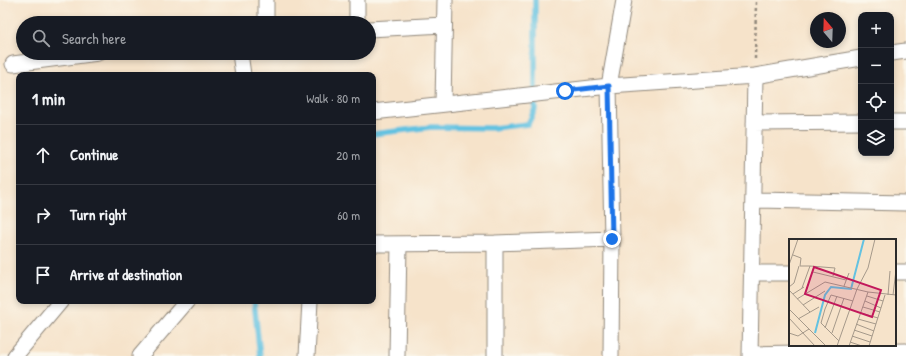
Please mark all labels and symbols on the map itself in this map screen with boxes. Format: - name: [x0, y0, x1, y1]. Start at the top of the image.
- north arrow: [810, 12, 846, 48]
- route start: [556, 82, 574, 100]
- route end: [603, 230, 621, 248]
- inset map: [789, 239, 896, 346]

